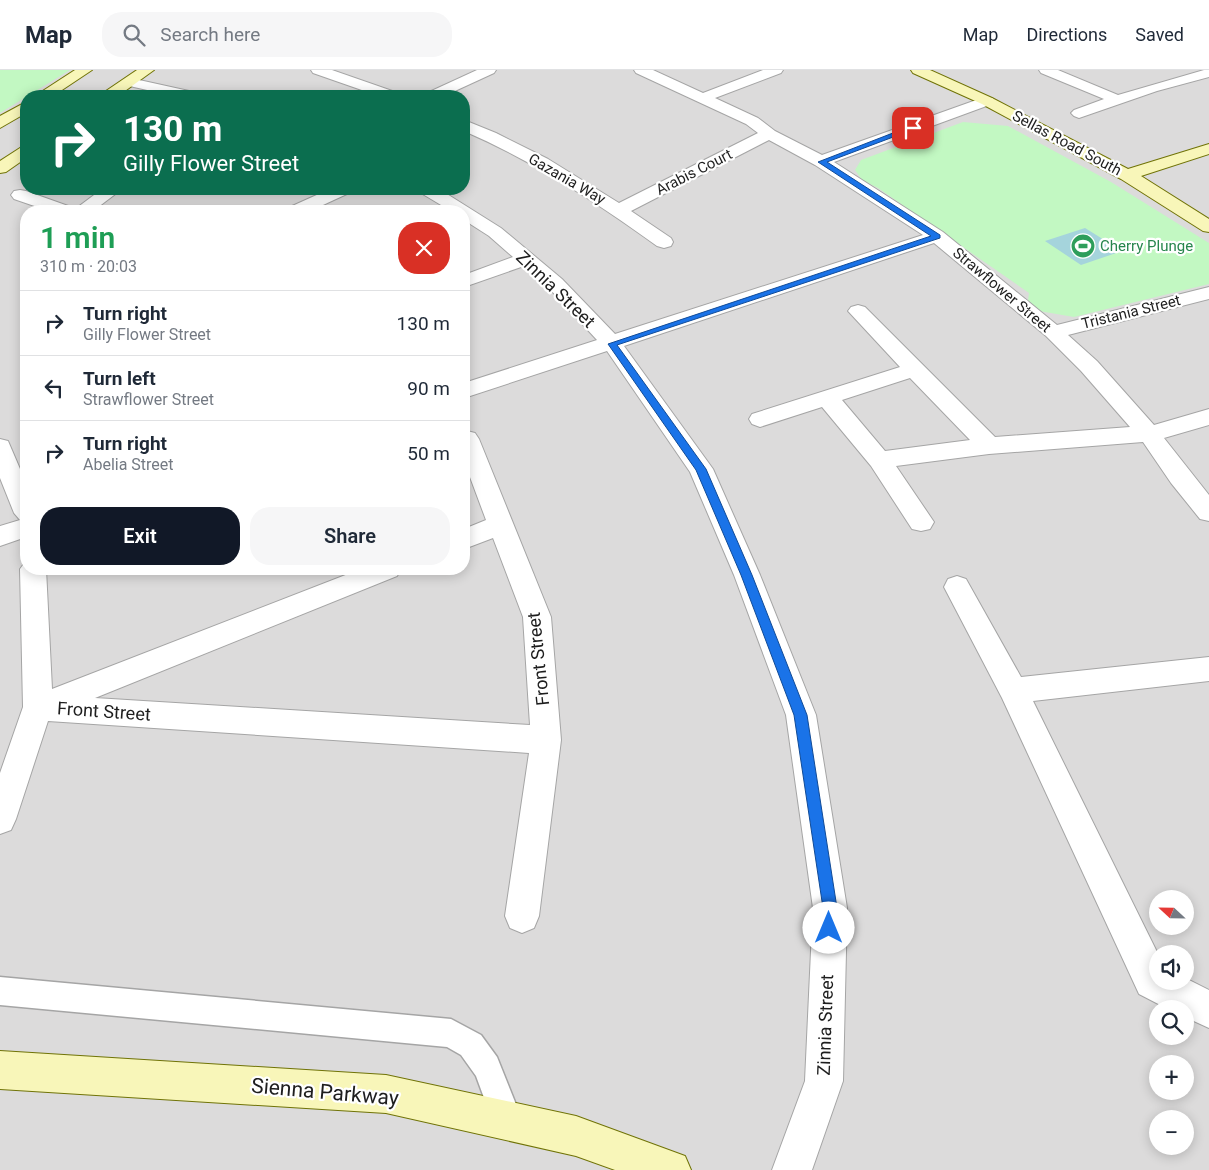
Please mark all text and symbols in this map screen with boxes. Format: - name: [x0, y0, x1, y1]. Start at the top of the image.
- search box: [102, 12, 452, 57]
- text: Map: [25, 21, 72, 49]
- icon: search: [120, 21, 148, 49]
- text: Search here: [160, 23, 260, 46]
- text: Map: [963, 24, 998, 45]
- text: Directions: [1026, 24, 1107, 45]
- text: Saved: [1135, 24, 1184, 45]
- pin: [892, 107, 934, 149]
- street label: Sellas Road South: [1009, 107, 1125, 179]
- text: 130 m: [123, 109, 222, 150]
- icon: right: [40, 110, 105, 175]
- icon: arrive: [899, 114, 927, 142]
- street label: Arabis Court: [653, 145, 735, 199]
- street label: Gazania Way: [525, 150, 609, 208]
- text: Gilly Flower Street: [123, 151, 299, 176]
- text: 1 min: [40, 220, 115, 255]
- button: close: [398, 222, 450, 274]
- sports icon: Cherry Plunge: [1070, 233, 1096, 259]
- place label: Cherry Plunge: [1100, 237, 1193, 255]
- street label: Strawflower Street: [949, 244, 1055, 336]
- street label: Zinnia Street: [512, 246, 600, 332]
- text: 310 m · 20:03: [40, 257, 137, 276]
- street label: Tristania Street: [1080, 291, 1182, 333]
- text: Turn right: [83, 302, 167, 325]
- icon: right: [40, 309, 68, 337]
- text: 130 m: [397, 312, 450, 335]
- text: Gilly Flower Street: [83, 325, 211, 344]
- text: Turn left: [83, 367, 156, 390]
- icon: left: [40, 374, 68, 402]
- text: 90 m: [407, 377, 450, 400]
- text: Strawflower Street: [83, 390, 214, 409]
- text: Turn right: [83, 432, 167, 455]
- icon: right: [40, 439, 68, 467]
- text: 50 m: [407, 442, 450, 465]
- text: Abelia Street: [83, 455, 174, 474]
- button: Exit: [40, 507, 240, 565]
- button: Share: [250, 507, 450, 565]
- street label: Front Street: [523, 611, 553, 707]
- street label: Front Street: [57, 697, 152, 725]
- north arrow: [1149, 890, 1194, 935]
- map controls: [1149, 890, 1194, 1155]
- position arrow: [802, 901, 854, 953]
- button: sound: [1149, 945, 1194, 990]
- street label: Zinnia Street: [813, 974, 837, 1076]
- button: search: [1149, 1000, 1194, 1045]
- button: +: [1149, 1055, 1194, 1100]
- street label: Sienna Parkway: [250, 1074, 400, 1110]
- button: −: [1149, 1110, 1194, 1155]

